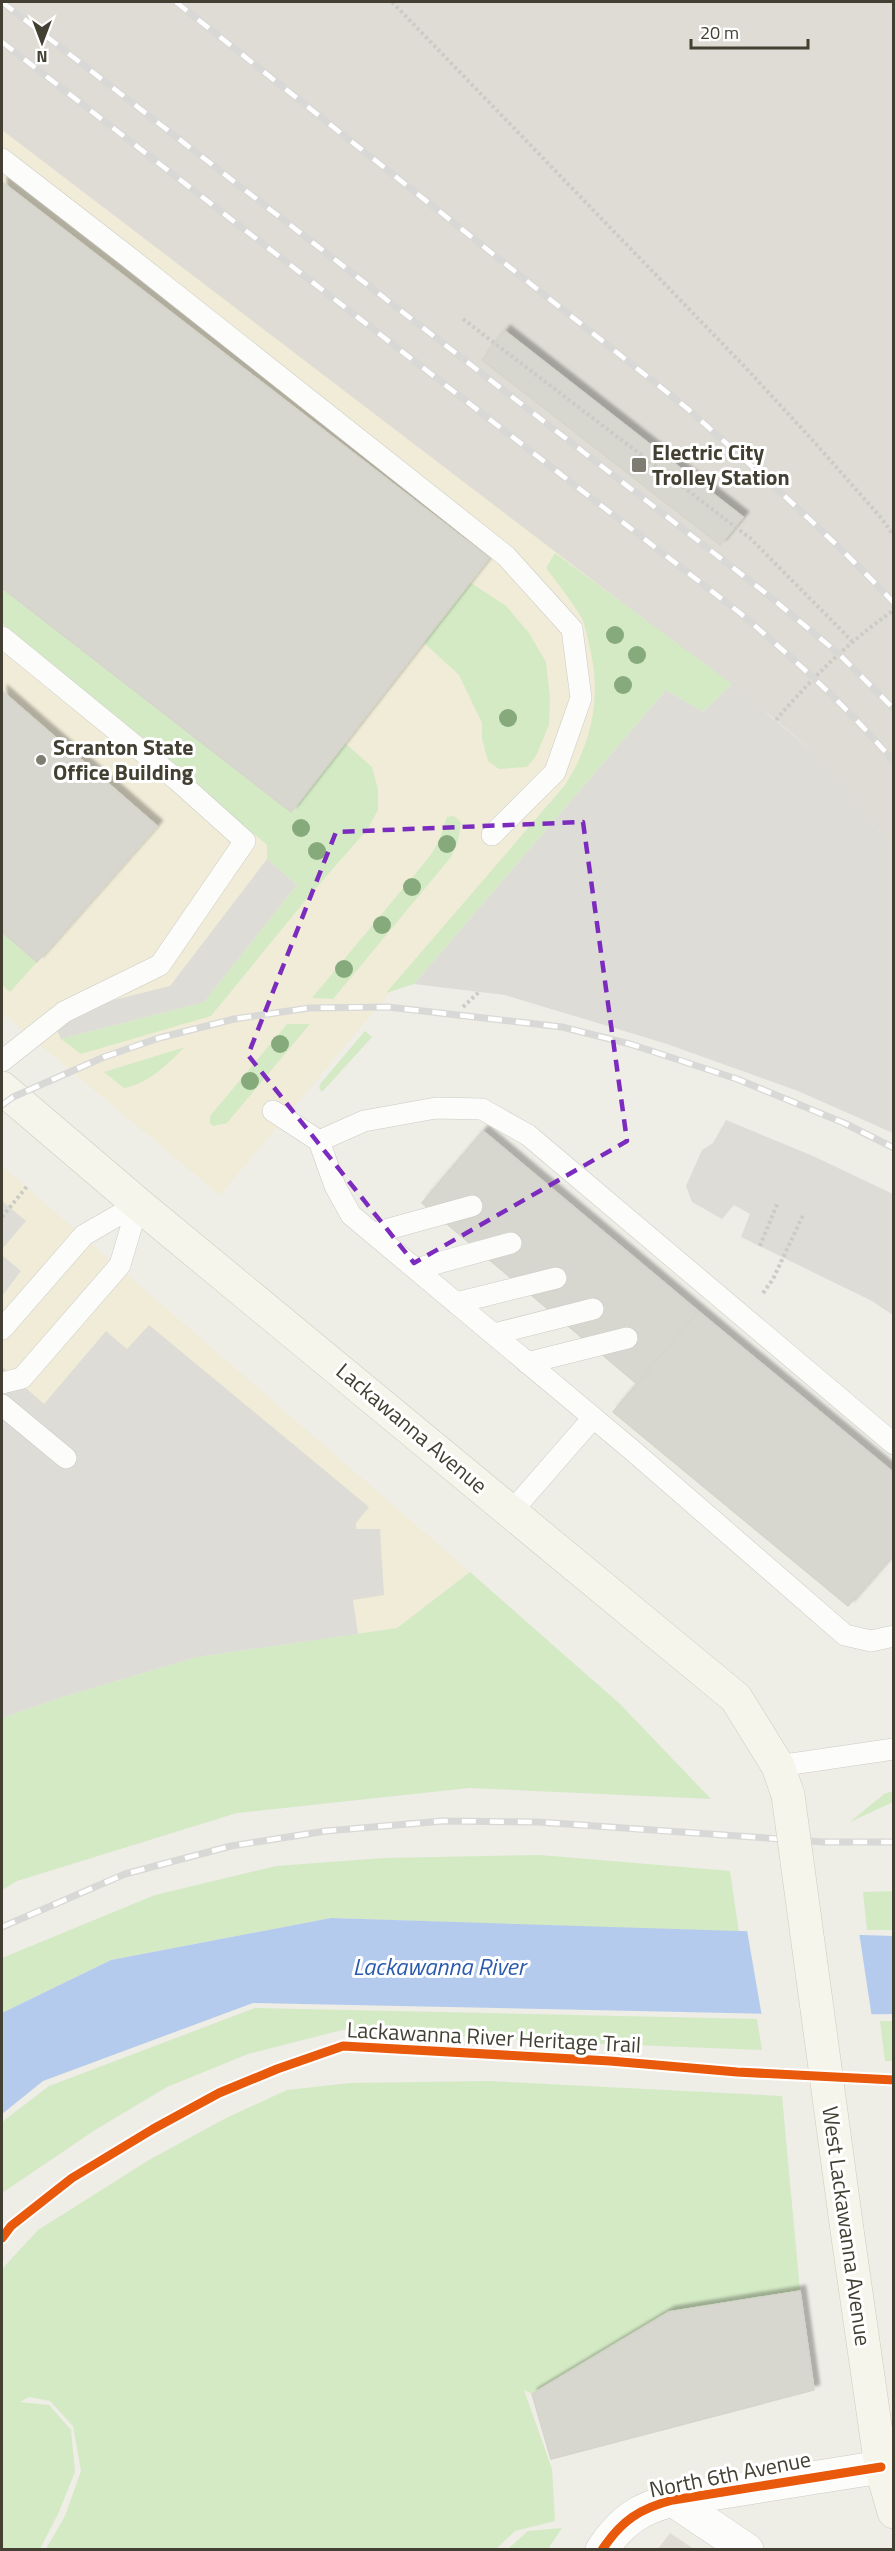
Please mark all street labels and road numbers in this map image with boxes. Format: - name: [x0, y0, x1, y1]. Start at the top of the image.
- street label: Lackawanna Avenue: [329, 1354, 495, 1502]
- street label: Lackawanna River Heritage Trail: [346, 2012, 642, 2062]
- street label: West Lackawanna Avenue: [813, 2104, 881, 2348]
- street label: North 6th Avenue: [646, 2442, 814, 2506]

